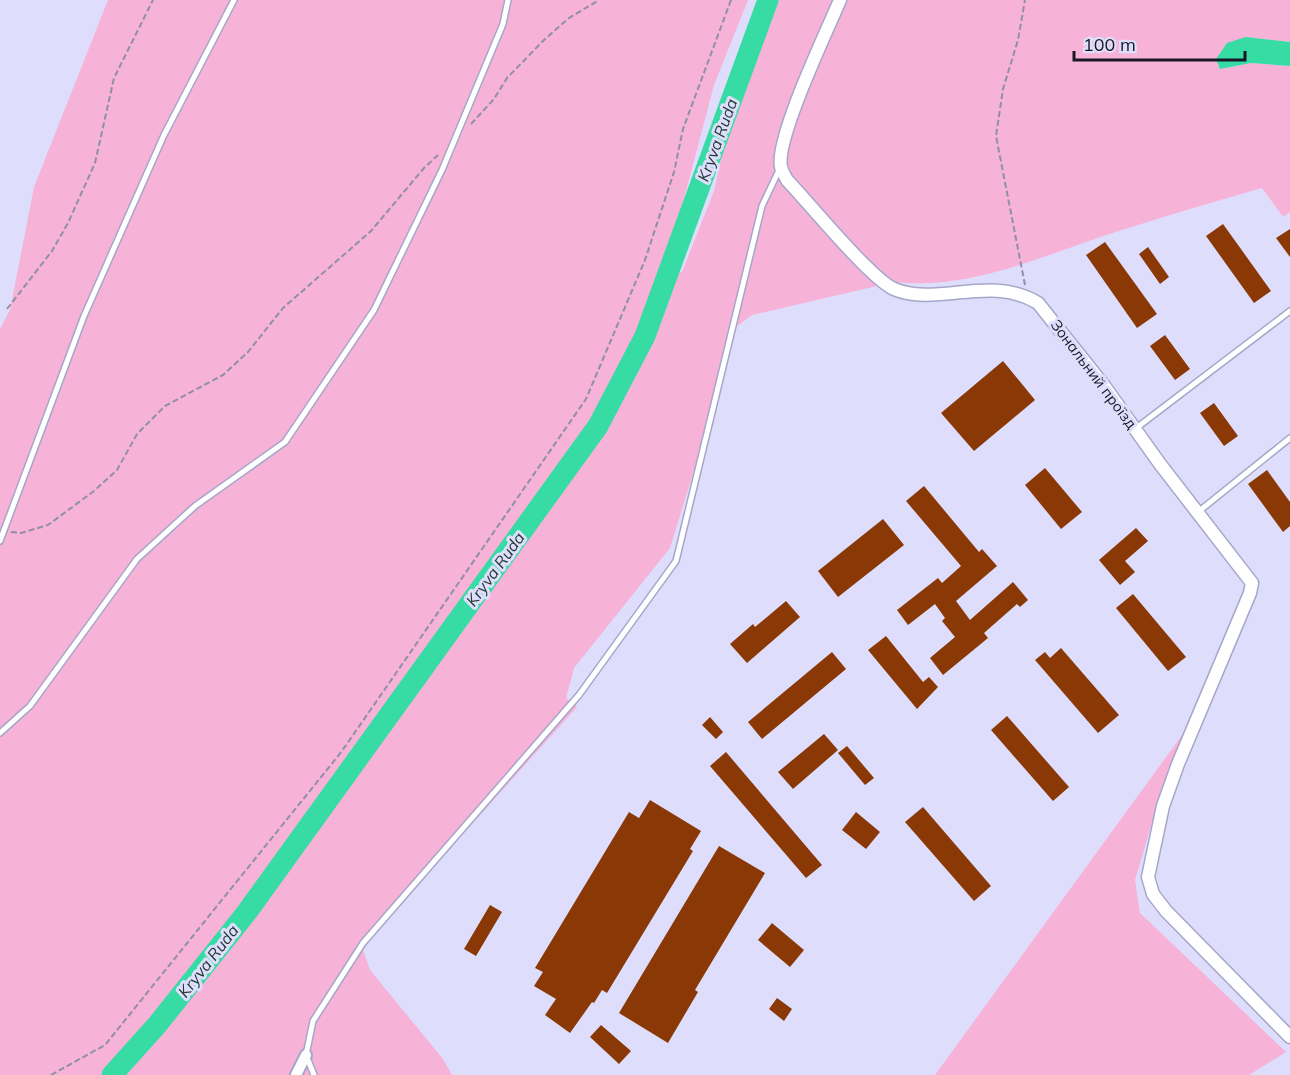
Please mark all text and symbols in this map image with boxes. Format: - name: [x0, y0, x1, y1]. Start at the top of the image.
- scale bar: [1074, 24, 1245, 62]
- text: 100 m: [1083, 33, 1136, 56]
- water label: Kryva Ruda: [693, 95, 741, 184]
- street label: Зональний проїзд: [1047, 316, 1141, 432]
- water label: Kryva Ruda: [461, 528, 529, 610]
- water label: Kryva Ruda: [173, 920, 243, 1001]

